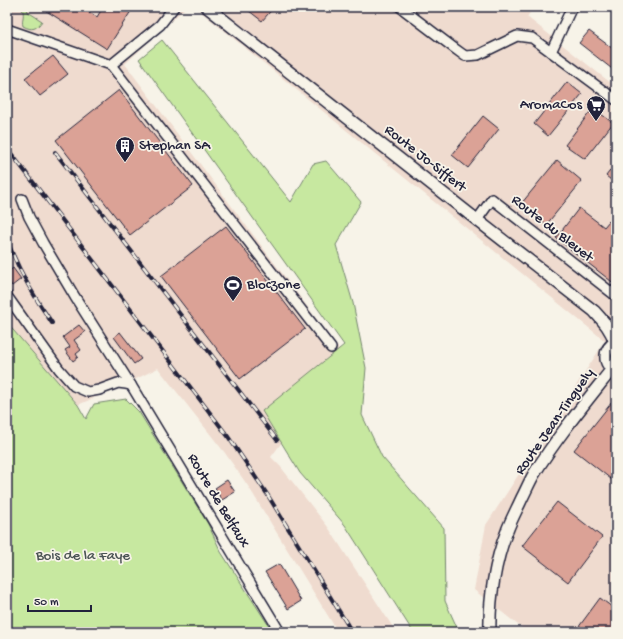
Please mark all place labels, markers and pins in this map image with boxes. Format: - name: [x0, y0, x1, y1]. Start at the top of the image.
- supermarket icon: AromaCos: [585, 94, 607, 122]
- place label: AromaCos: [520, 96, 582, 114]
- building icon: Stephan SA: [114, 135, 136, 163]
- place label: Stephan SA: [139, 137, 211, 155]
- sports icon: Bloczone: [222, 274, 244, 302]
- place label: Bloczone: [246, 276, 300, 294]

